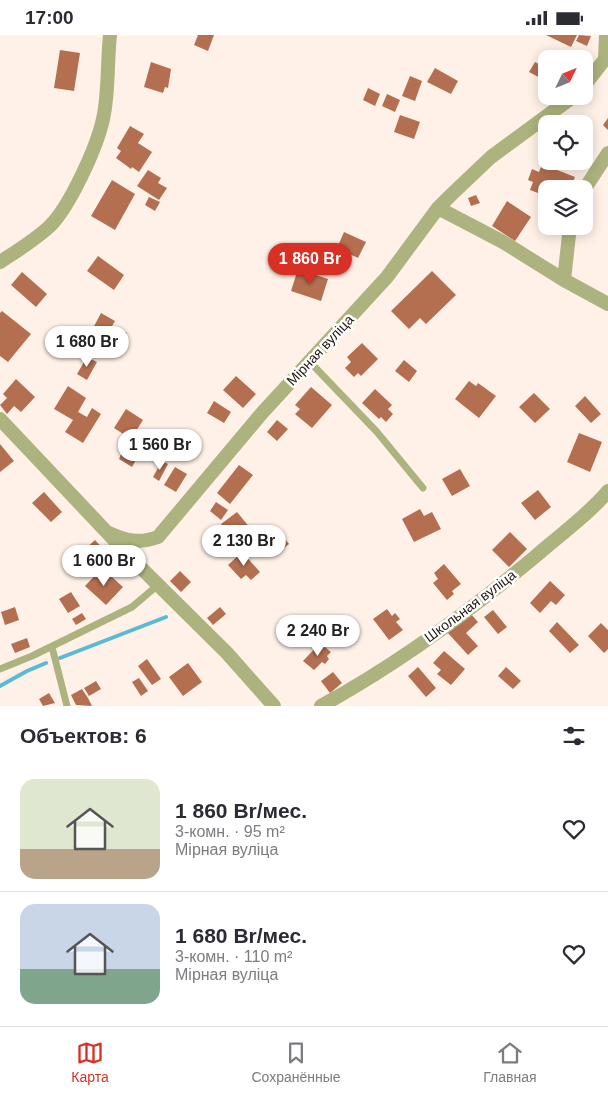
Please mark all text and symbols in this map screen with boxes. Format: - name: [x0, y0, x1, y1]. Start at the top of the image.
- text: 17:00: [25, 7, 74, 28]
- north arrow: [538, 50, 592, 105]
- map controls: [538, 50, 593, 235]
- button: locate: [538, 115, 593, 170]
- button: layers: [538, 180, 593, 235]
- pin: 1 860 Br: [258, 243, 362, 285]
- text: 1 860 Br: [279, 250, 341, 267]
- street label: Мірная вуліца: [283, 311, 357, 389]
- pin: 1 680 Br: [35, 325, 139, 368]
- text: 1 680 Br: [56, 333, 118, 350]
- pin: 1 560 Br: [108, 429, 212, 471]
- text: 1 560 Br: [129, 436, 191, 453]
- pin: 2 130 Br: [192, 525, 296, 567]
- text: 2 130 Br: [213, 532, 275, 549]
- pin: 1 600 Br: [52, 545, 156, 587]
- text: 1 600 Br: [73, 552, 135, 569]
- street label: Школьная вуліца: [421, 566, 519, 645]
- pin: 2 240 Br: [266, 615, 370, 657]
- text: 2 240 Br: [287, 622, 349, 639]
- icon: filters: [560, 722, 588, 750]
- text: Объектов: 6: [20, 724, 147, 747]
- icon: home: [60, 799, 120, 859]
- text: 1 860 Br/мес.: [175, 799, 307, 822]
- icon: heart: [560, 815, 588, 843]
- text: 3-комн. · 95 m²: [175, 823, 285, 840]
- text: Мірная вуліца: [175, 841, 278, 858]
- icon: home: [60, 924, 120, 984]
- text: 1 680 Br/мес.: [175, 924, 307, 947]
- icon: heart: [560, 940, 588, 968]
- text: 3-комн. · 110 m²: [175, 948, 292, 965]
- text: Мірная вуліца: [175, 966, 278, 983]
- tab: Карта: [71, 1039, 109, 1085]
- tab: Сохранённые: [252, 1039, 341, 1085]
- tab: Главная: [483, 1039, 537, 1085]

